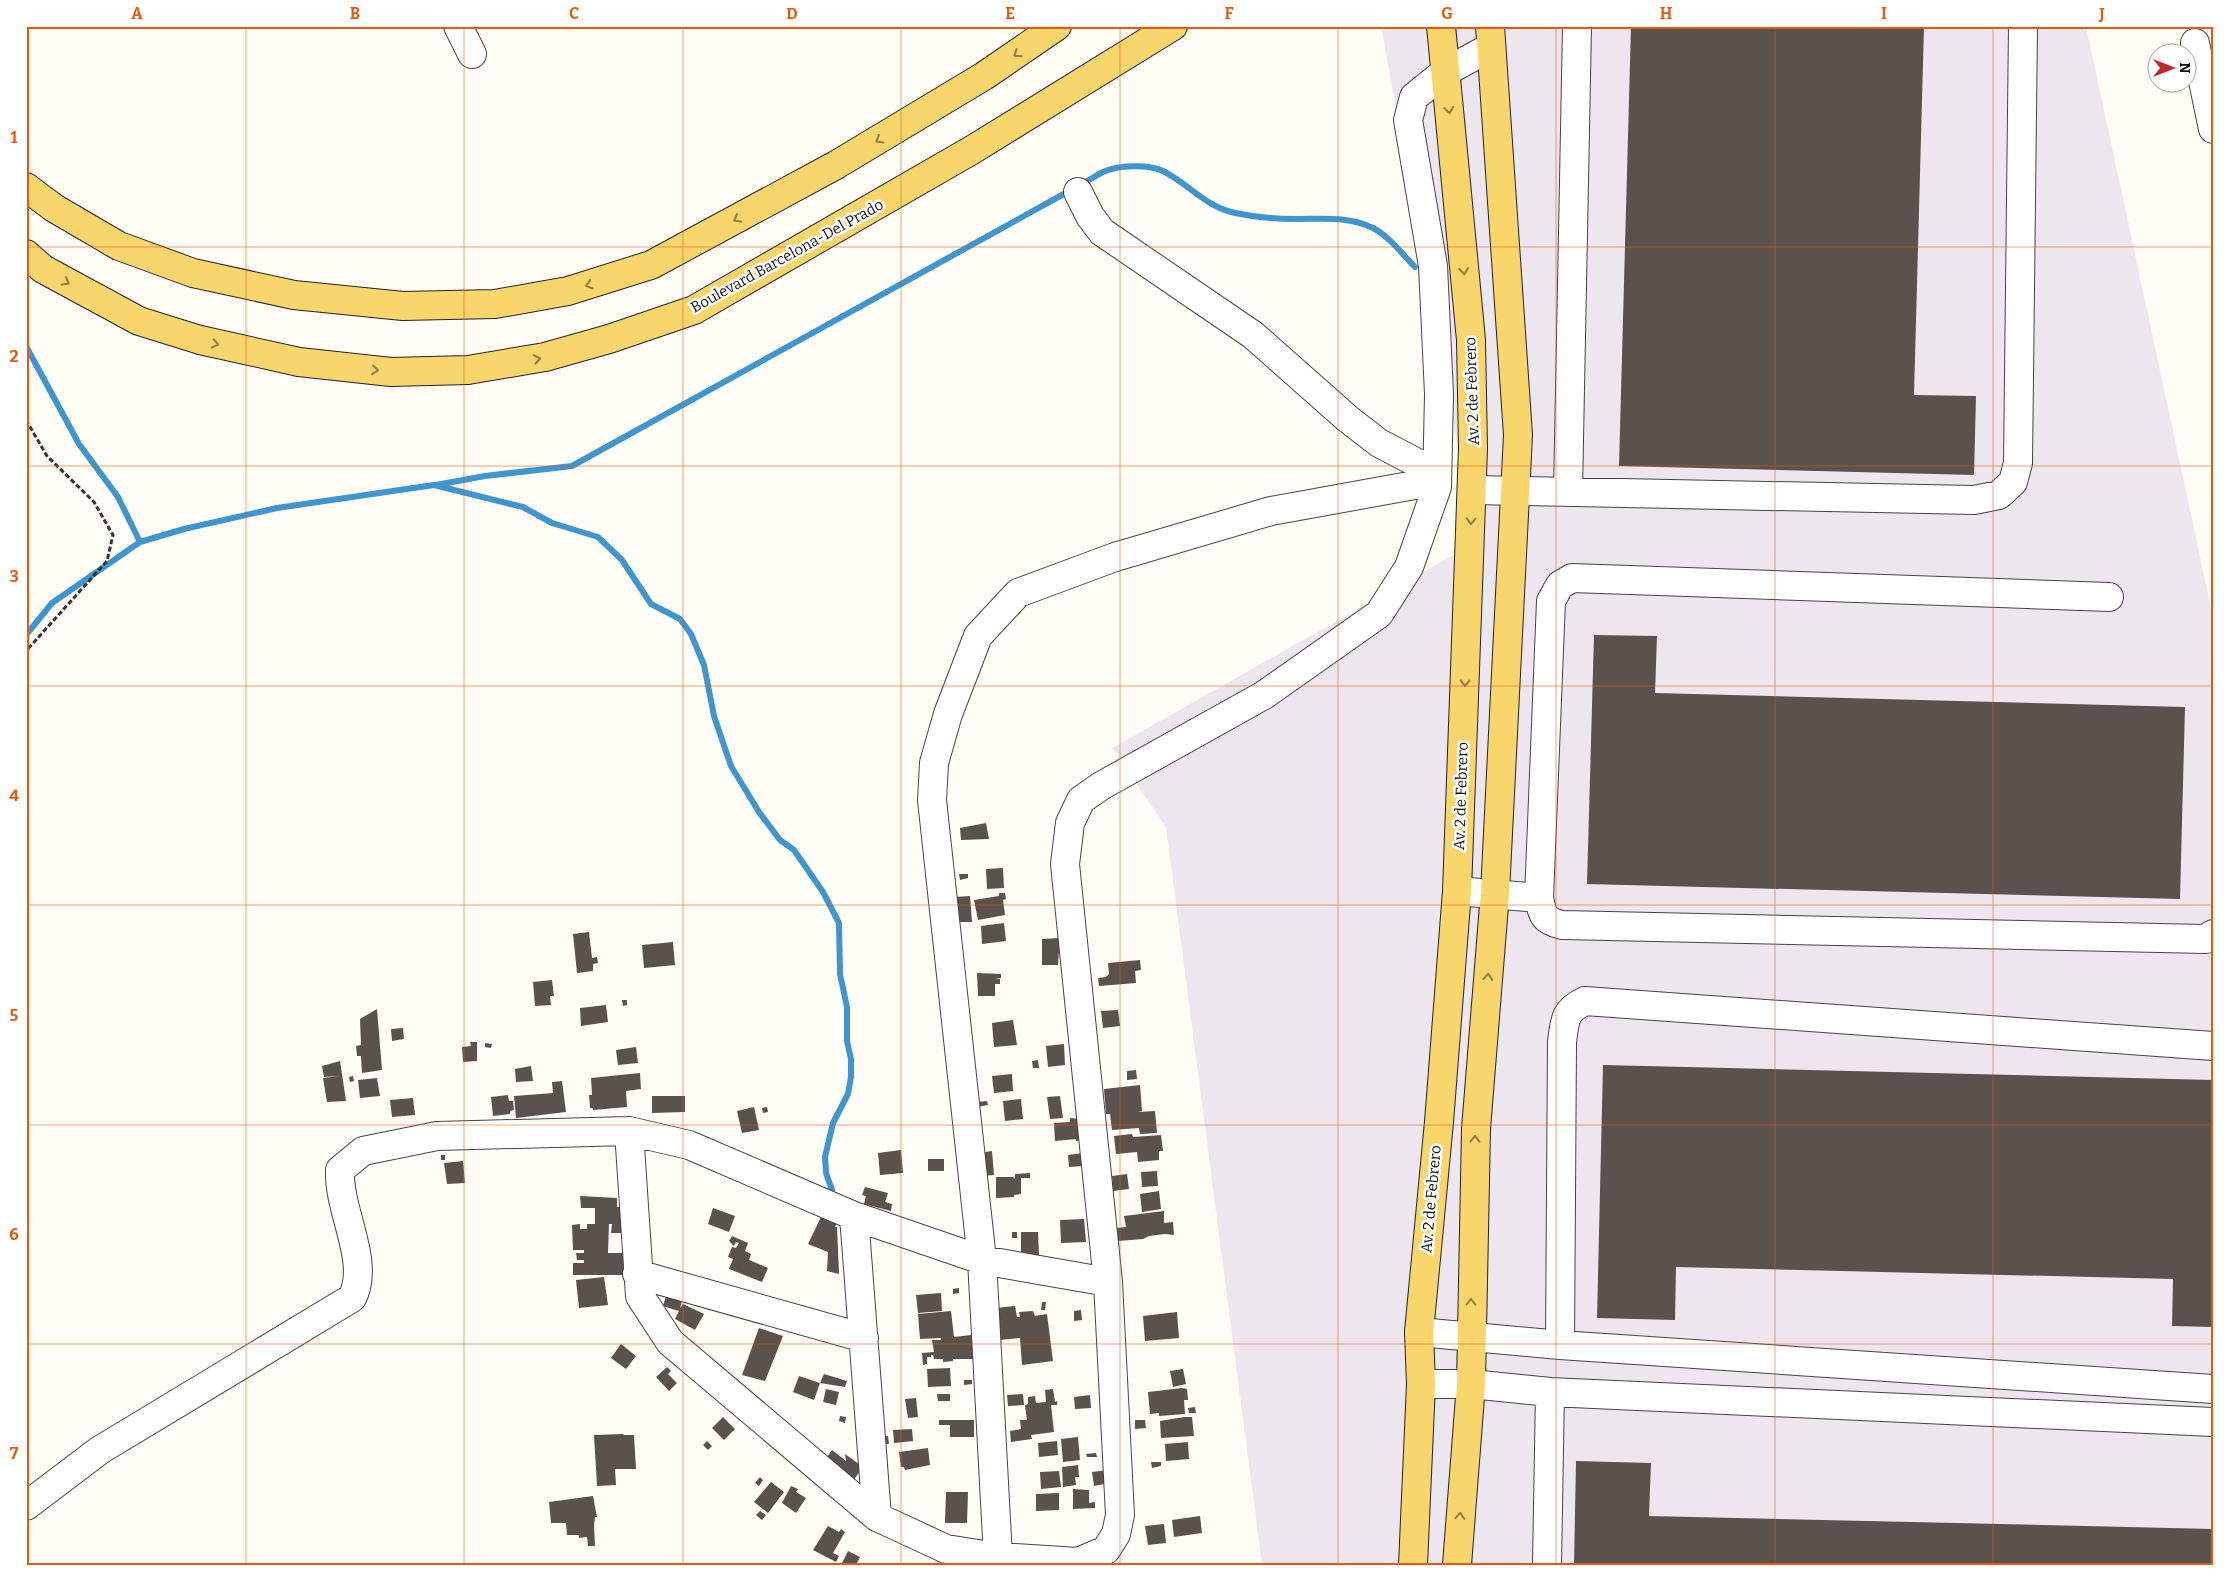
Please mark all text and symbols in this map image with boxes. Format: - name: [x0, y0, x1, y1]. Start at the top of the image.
- text: A: [131, 4, 143, 23]
- text: B: [350, 4, 360, 23]
- text: C: [569, 4, 579, 23]
- text: D: [786, 4, 798, 23]
- text: E: [1005, 4, 1015, 23]
- text: F: [1225, 4, 1234, 23]
- text: G: [1441, 4, 1453, 23]
- text: H: [1660, 4, 1673, 23]
- text: I: [1881, 4, 1887, 23]
- text: J: [2098, 4, 2105, 23]
- north arrow: [2146, 42, 2196, 92]
- one-way arrow: [1013, 48, 1022, 57]
- text: N: [2176, 63, 2193, 74]
- one-way arrow: [1443, 106, 1454, 114]
- text: 1: [11, 128, 18, 147]
- one-way arrow: [875, 133, 884, 143]
- street label: Boulevard Barcelona-Del Prado: [688, 195, 886, 317]
- one-way arrow: [733, 213, 742, 223]
- one-way arrow: [1458, 268, 1469, 276]
- one-way arrow: [61, 275, 70, 285]
- one-way arrow: [585, 279, 594, 289]
- street label: Av. 2 de Febrero: [1461, 337, 1483, 445]
- one-way arrow: [211, 338, 220, 349]
- text: 2: [9, 347, 19, 366]
- one-way arrow: [533, 354, 541, 364]
- one-way arrow: [372, 364, 380, 375]
- one-way arrow: [1466, 517, 1477, 525]
- text: 3: [9, 567, 19, 586]
- one-way arrow: [1460, 680, 1470, 688]
- street label: Av. 2 de Febrero: [1450, 742, 1472, 850]
- text: 4: [9, 786, 19, 805]
- one-way arrow: [1482, 973, 1493, 981]
- text: 5: [10, 1006, 19, 1025]
- one-way arrow: [1470, 1135, 1481, 1143]
- street label: Av. 2 de Febrero: [1417, 1144, 1445, 1254]
- text: 6: [9, 1225, 19, 1244]
- one-way arrow: [1466, 1297, 1476, 1305]
- text: 7: [10, 1444, 19, 1463]
- one-way arrow: [1455, 1512, 1466, 1520]

